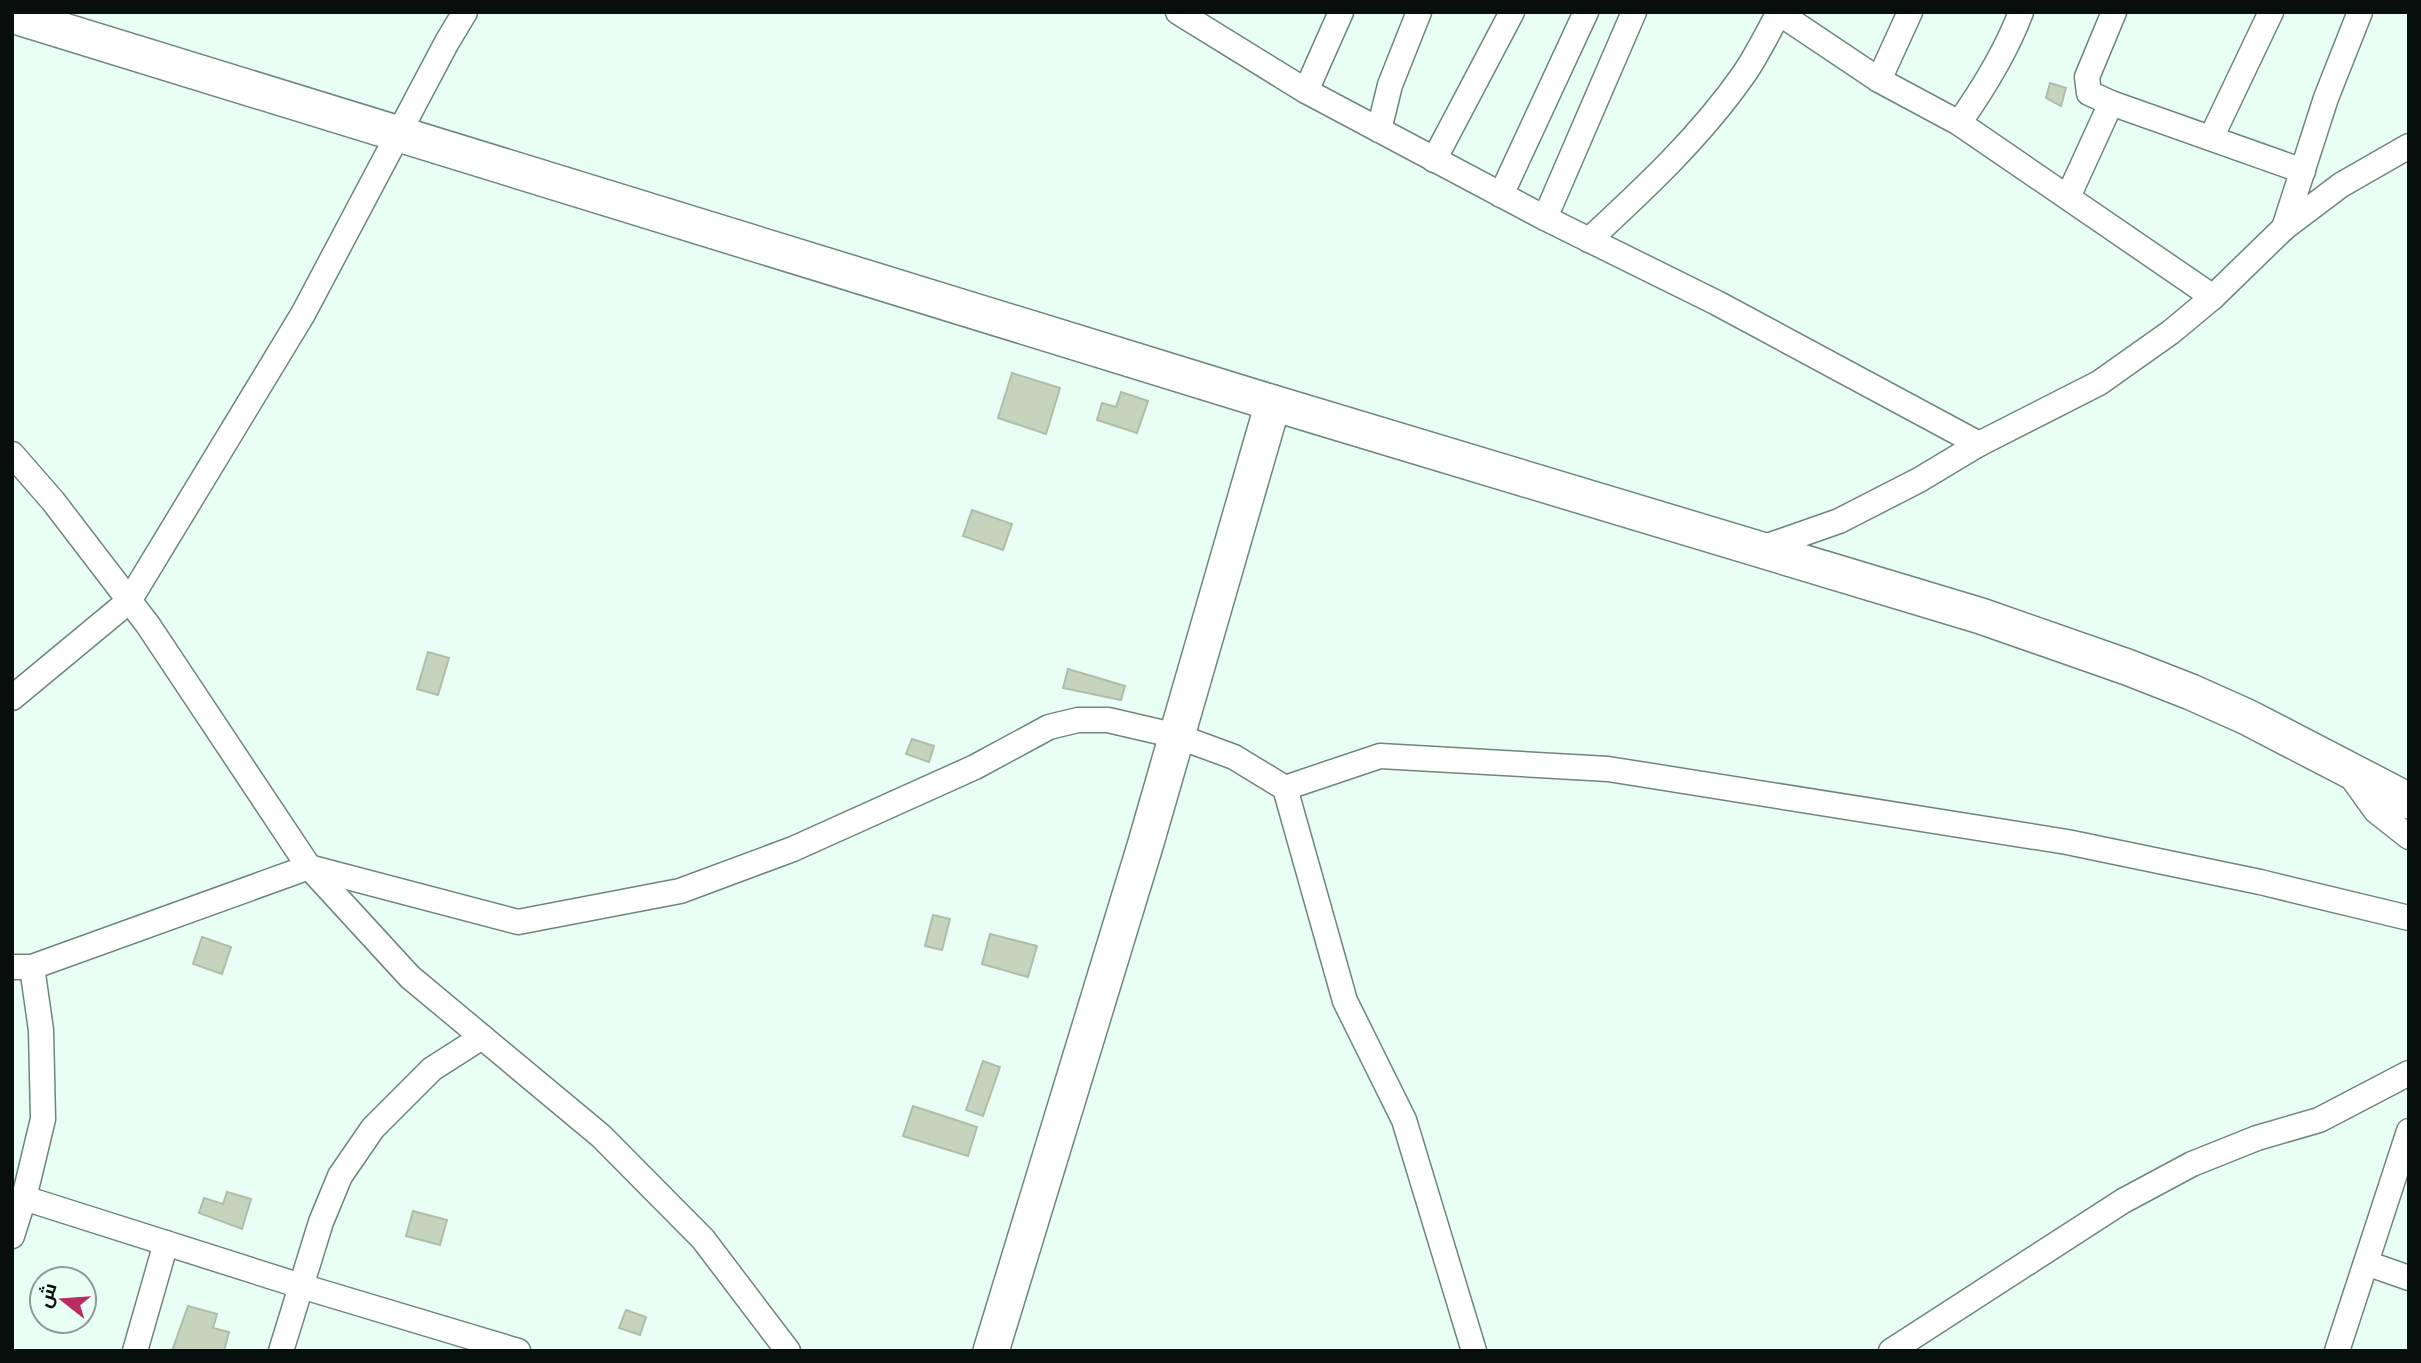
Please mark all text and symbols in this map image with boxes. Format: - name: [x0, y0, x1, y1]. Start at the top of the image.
- north arrow: [28, 1265, 98, 1335]
- text: ش: [31, 1280, 64, 1311]

